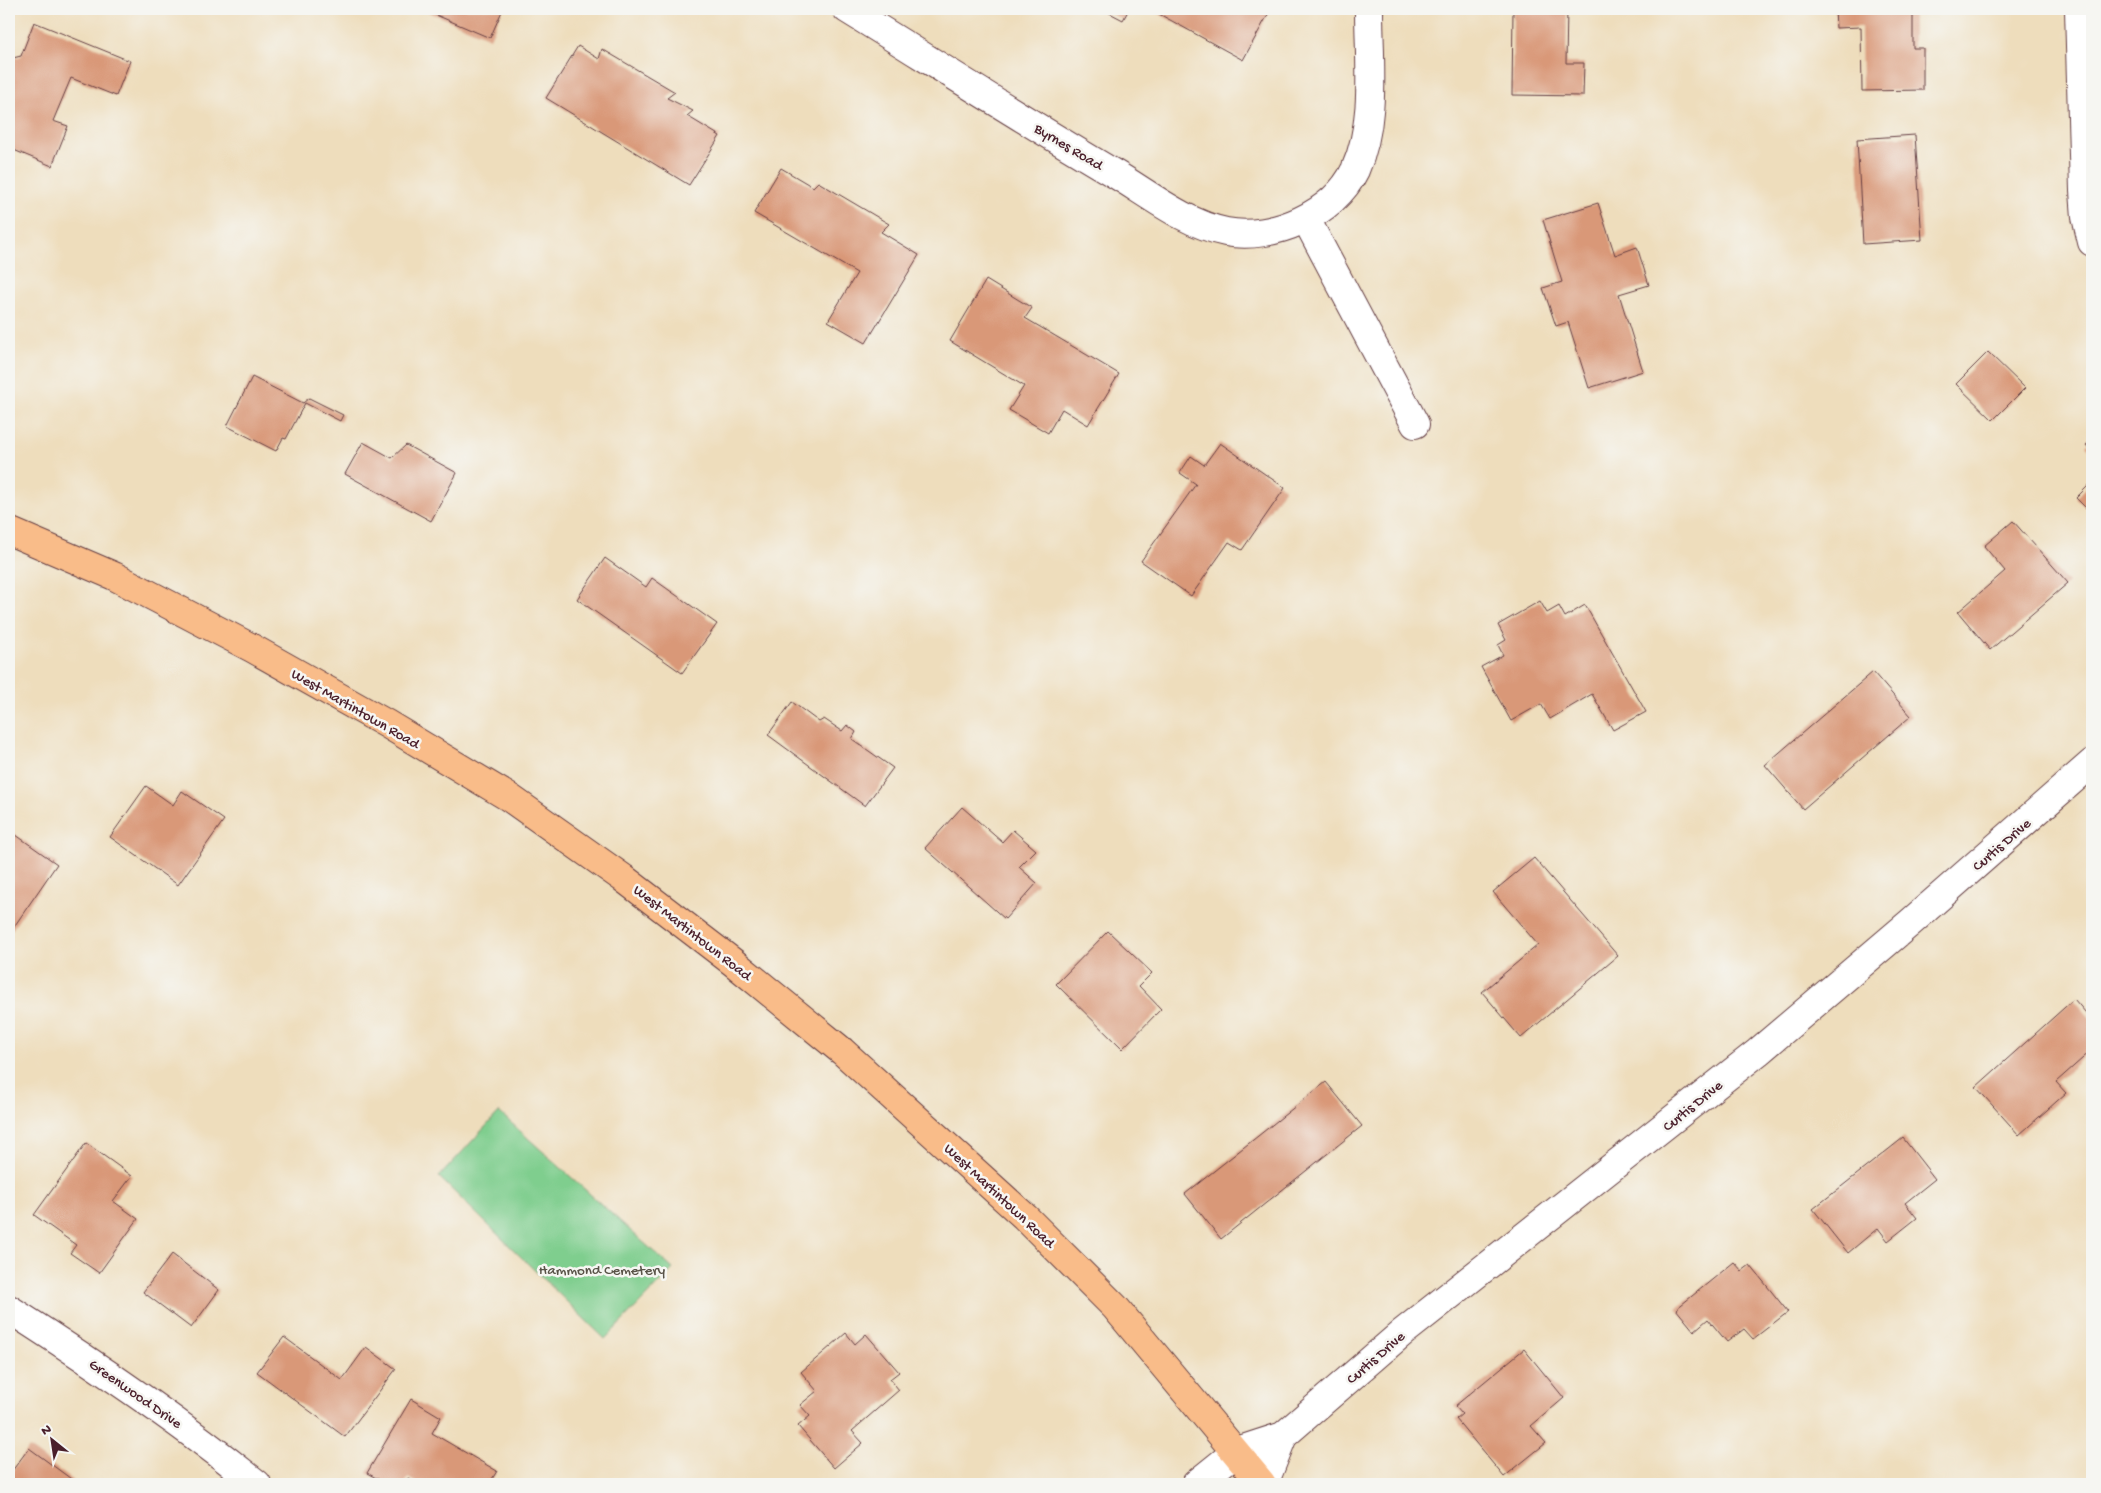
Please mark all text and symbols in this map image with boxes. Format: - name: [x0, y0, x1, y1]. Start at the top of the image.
- street label: Byrnes Road: [1029, 120, 1107, 176]
- street label: West Martintown Road: [288, 666, 423, 754]
- street label: Curtis Drive: [1969, 815, 2035, 876]
- street label: West Martintown Road: [629, 882, 755, 986]
- street label: Curtis Drive: [1660, 1077, 1727, 1136]
- street label: West Martintown Road: [939, 1140, 1059, 1253]
- park label: Hammond Cemetery: [539, 1262, 666, 1280]
- street label: Curtis Drive: [1343, 1328, 1409, 1389]
- street label: Greenwood Drive: [85, 1356, 185, 1434]
- north arrow: [28, 1416, 78, 1466]
- text: N: [39, 1421, 55, 1441]

